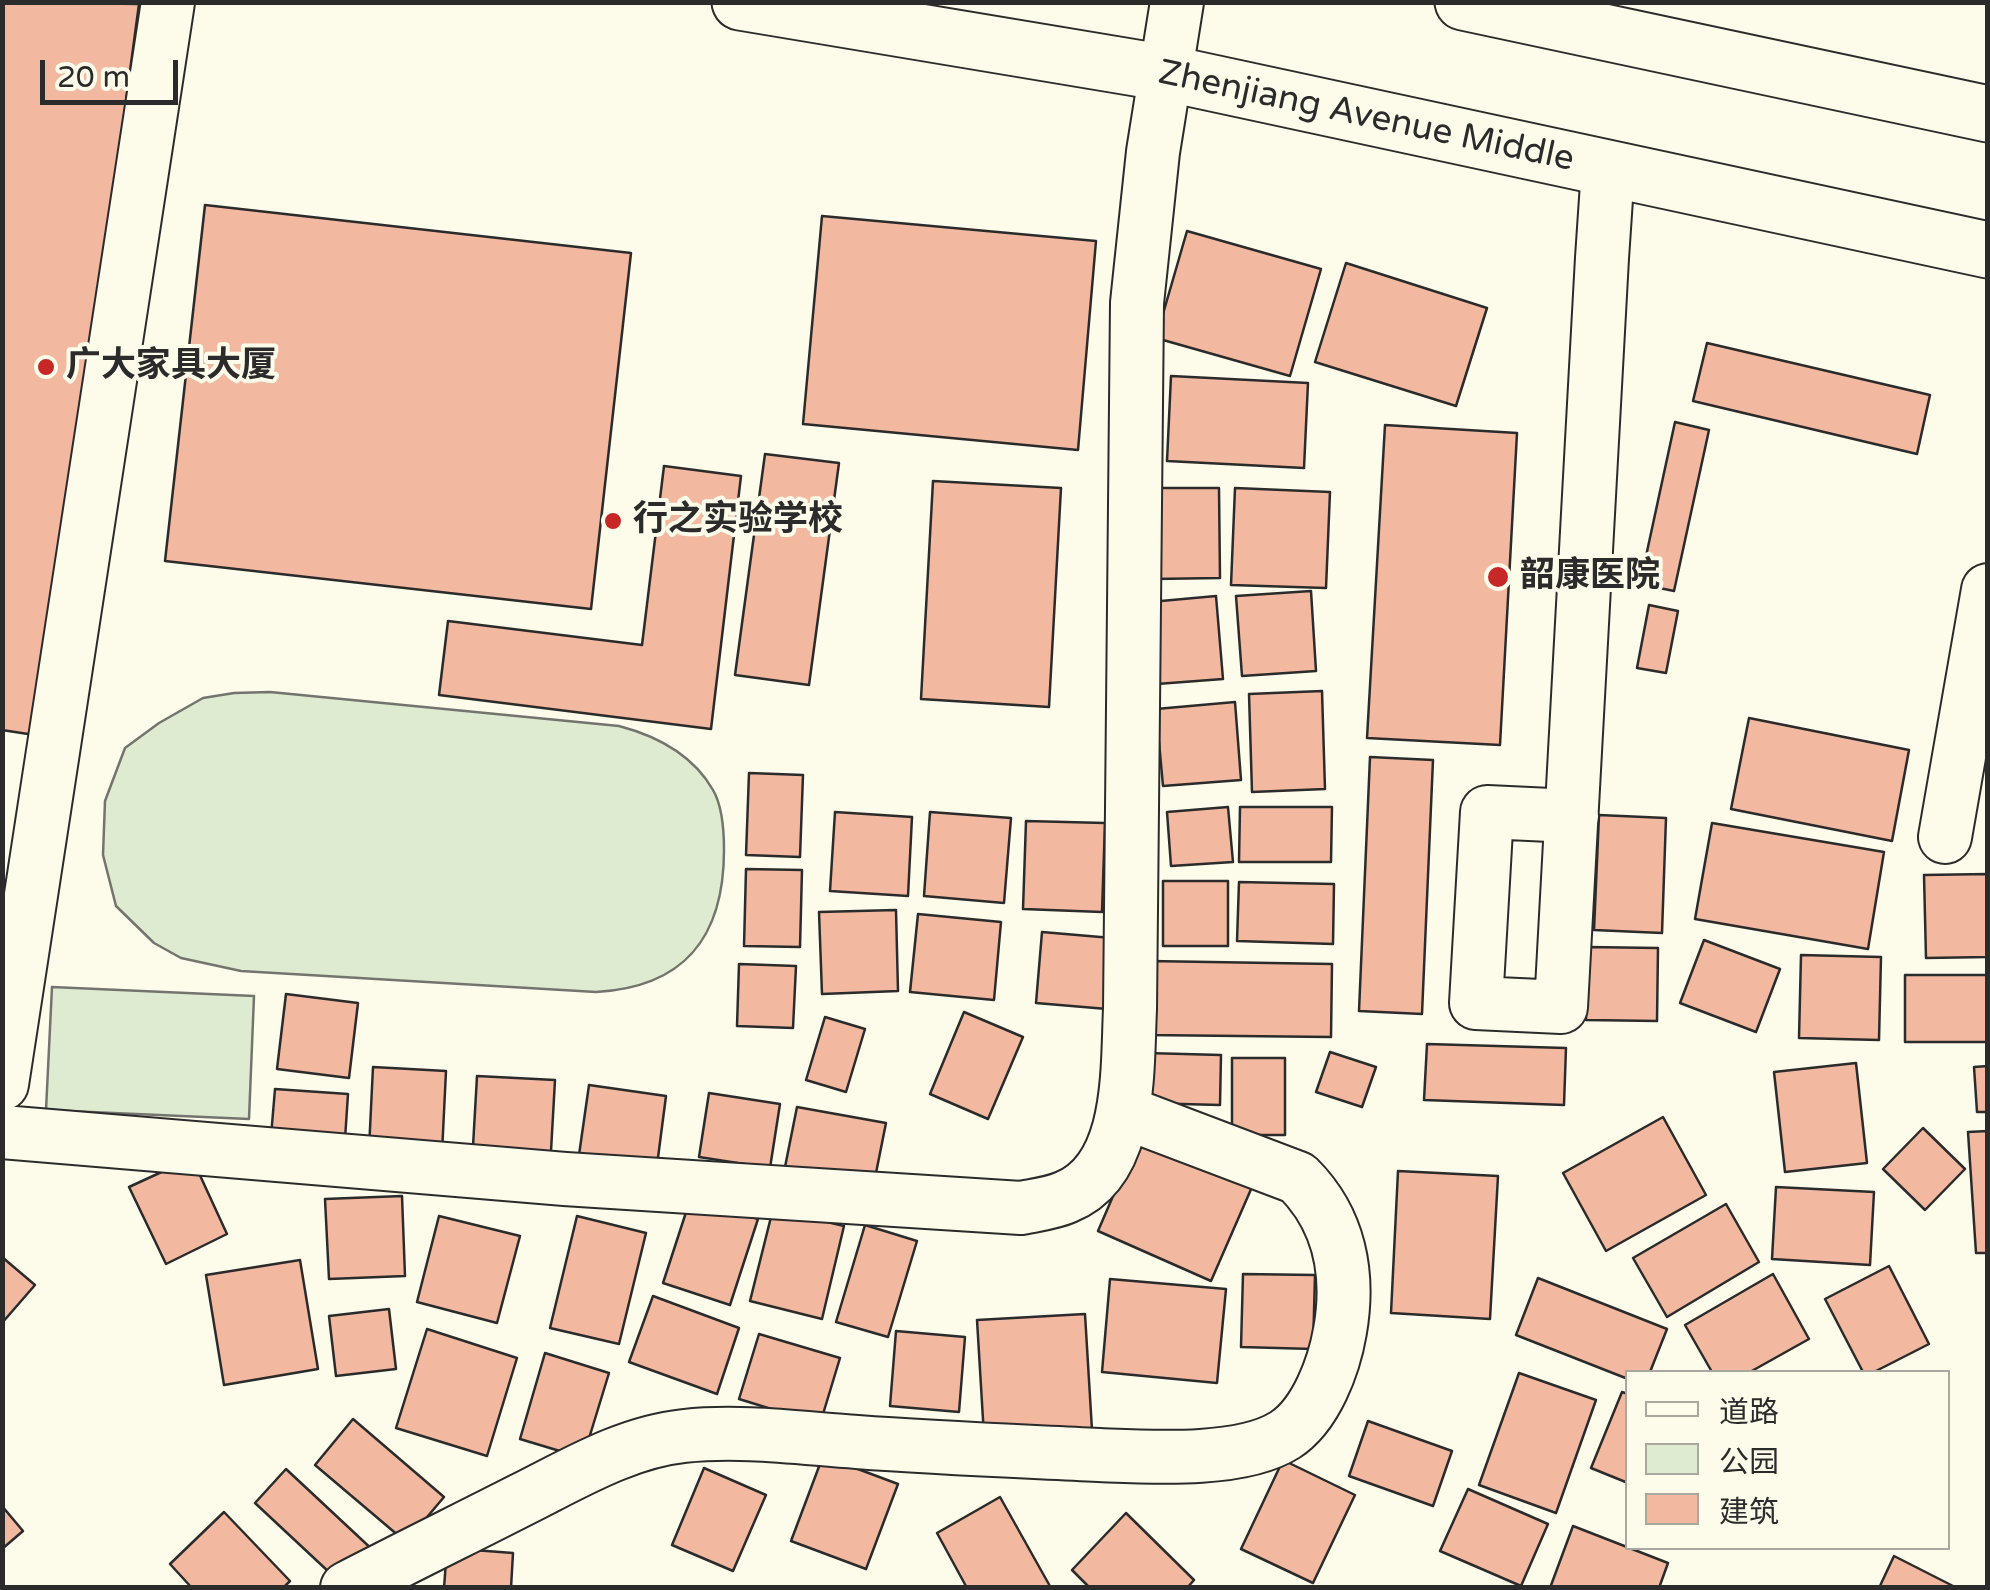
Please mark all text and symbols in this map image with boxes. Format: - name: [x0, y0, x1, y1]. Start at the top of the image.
- scale bar: [45, 40, 182, 102]
- street label: Zhenjiang Avenue Middle: [1154, 52, 1578, 182]
- text: 20 m: [57, 59, 130, 96]
- place label: 广大家具大厦: [66, 346, 276, 388]
- marker: 广大家具大厦: [35, 356, 57, 378]
- place label: 行之实验学校: [633, 500, 843, 542]
- marker: 行之实验学校: [602, 510, 624, 532]
- place label: 韶康医院: [1520, 556, 1660, 598]
- marker: 韶康医院: [1485, 564, 1511, 590]
- legend: [1625, 1370, 1950, 1550]
- text: 道路: [1719, 1394, 1779, 1431]
- text: 公园: [1719, 1444, 1779, 1481]
- text: 建筑: [1719, 1494, 1779, 1531]

